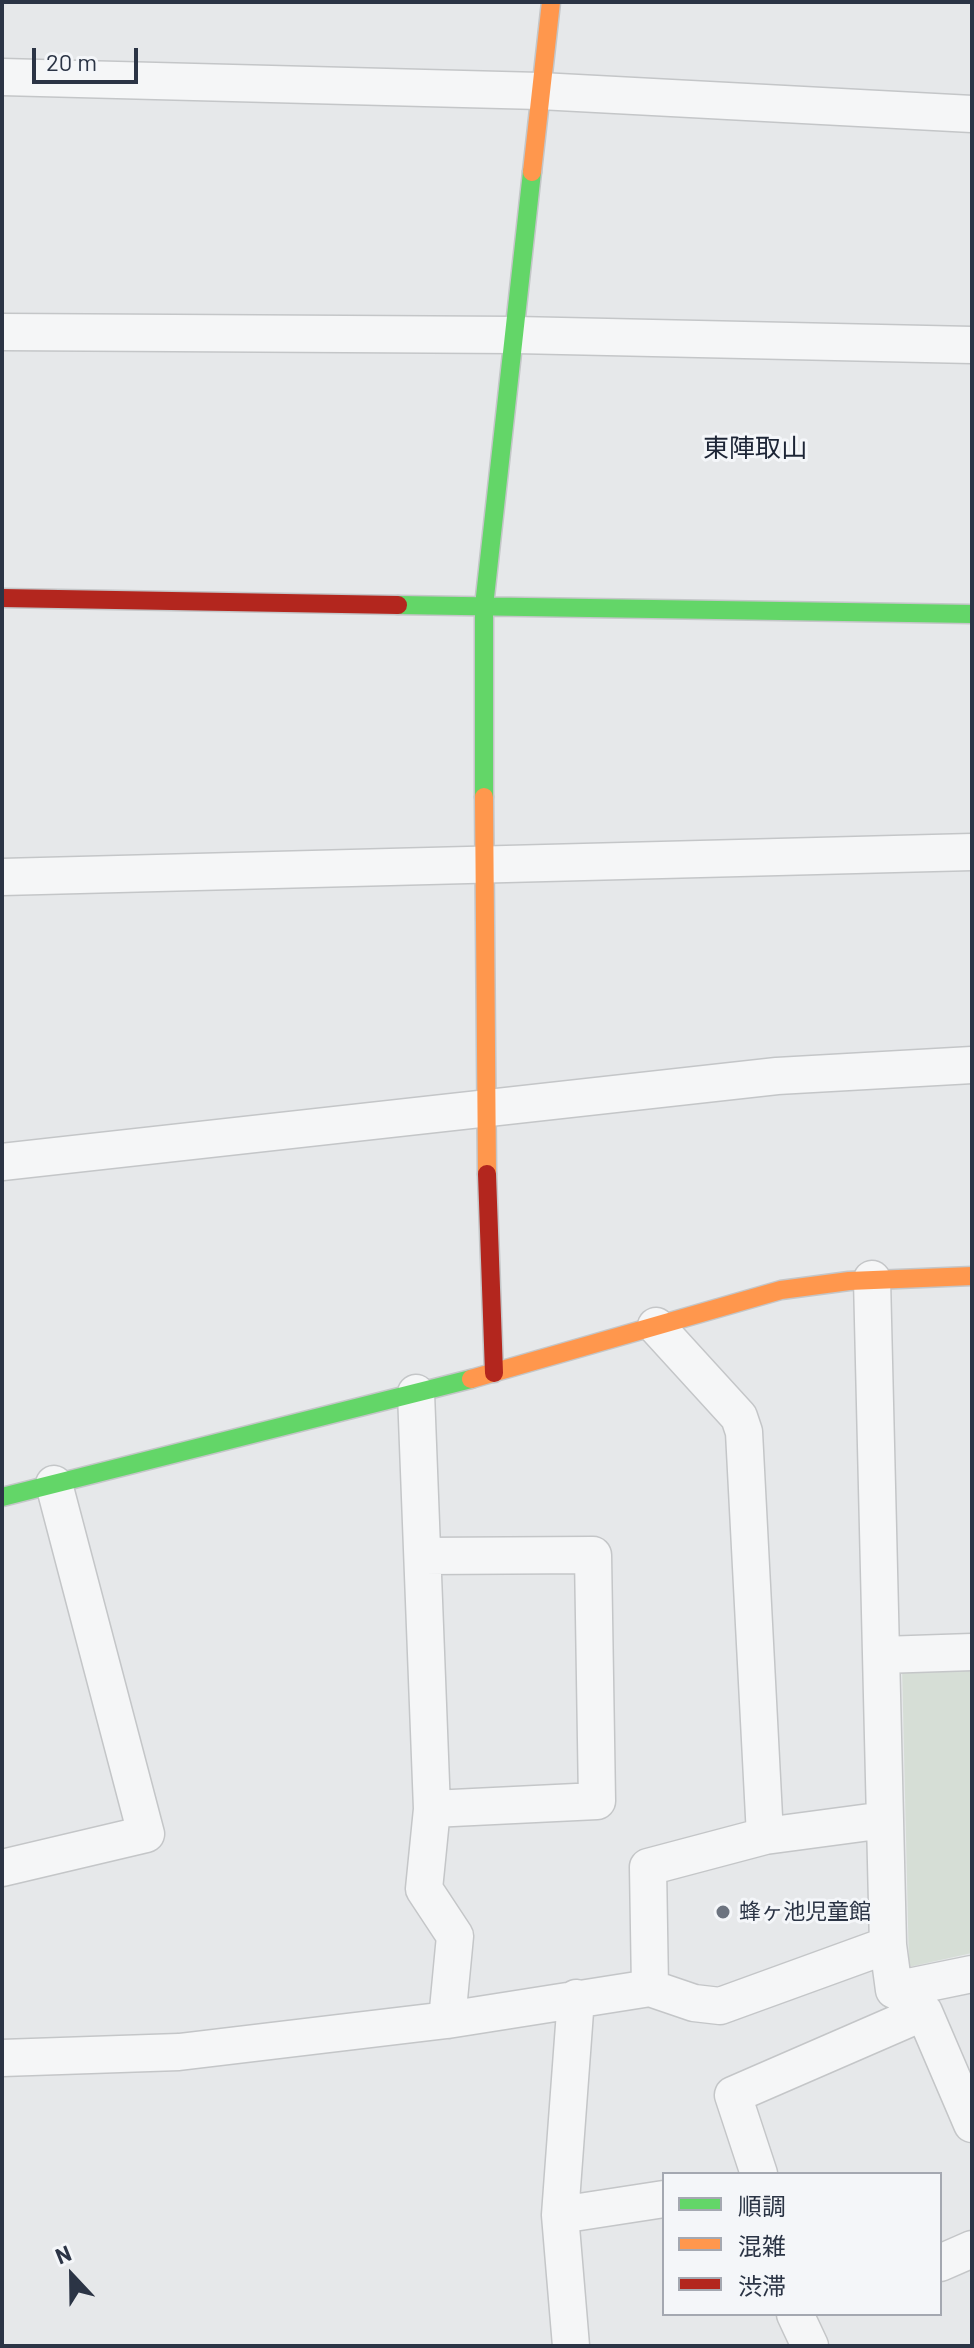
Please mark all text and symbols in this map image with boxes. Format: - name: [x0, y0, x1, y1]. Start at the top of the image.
- scale bar: [36, 32, 142, 82]
- text: 20 m: [46, 47, 97, 76]
- district label: 東陣取山: [703, 432, 807, 464]
- place label: 蜂ヶ池児童館: [739, 1899, 871, 1925]
- marker: 蜂ヶ池児童館: [714, 1903, 732, 1921]
- legend: [662, 2172, 942, 2316]
- text: 順調: [738, 2191, 786, 2220]
- text: 混雑: [738, 2231, 786, 2260]
- north arrow: [32, 2236, 112, 2316]
- text: N: [51, 2239, 75, 2269]
- text: 渋滞: [738, 2271, 786, 2300]

